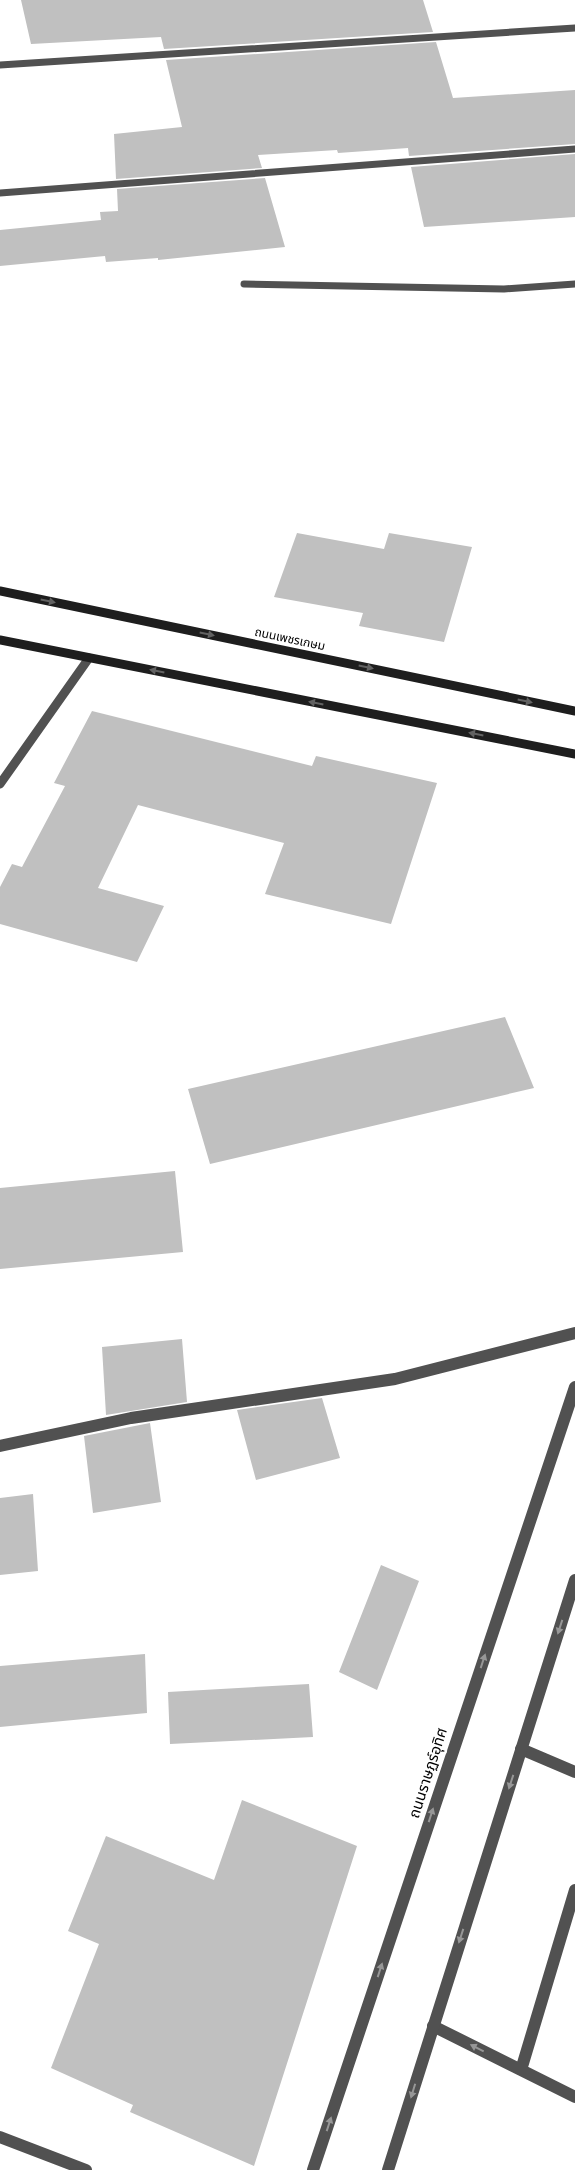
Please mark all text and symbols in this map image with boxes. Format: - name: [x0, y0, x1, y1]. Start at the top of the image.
- one-way arrow: [40, 597, 55, 605]
- street label: ถนนเพชรเกษม: [254, 624, 327, 652]
- one-way arrow: [199, 630, 214, 638]
- one-way arrow: [358, 664, 374, 672]
- one-way arrow: [148, 667, 164, 675]
- one-way arrow: [517, 697, 533, 705]
- one-way arrow: [308, 698, 324, 706]
- one-way arrow: [468, 730, 483, 738]
- one-way arrow: [556, 1619, 564, 1634]
- one-way arrow: [480, 1654, 487, 1669]
- street label: ถนนราษฏร์อุทิศ: [404, 1725, 451, 1820]
- one-way arrow: [506, 1774, 514, 1789]
- one-way arrow: [428, 1808, 436, 1823]
- one-way arrow: [457, 1929, 465, 1944]
- one-way arrow: [377, 1962, 384, 1977]
- one-way arrow: [470, 2044, 484, 2052]
- one-way arrow: [408, 2084, 416, 2099]
- one-way arrow: [325, 2116, 333, 2131]

